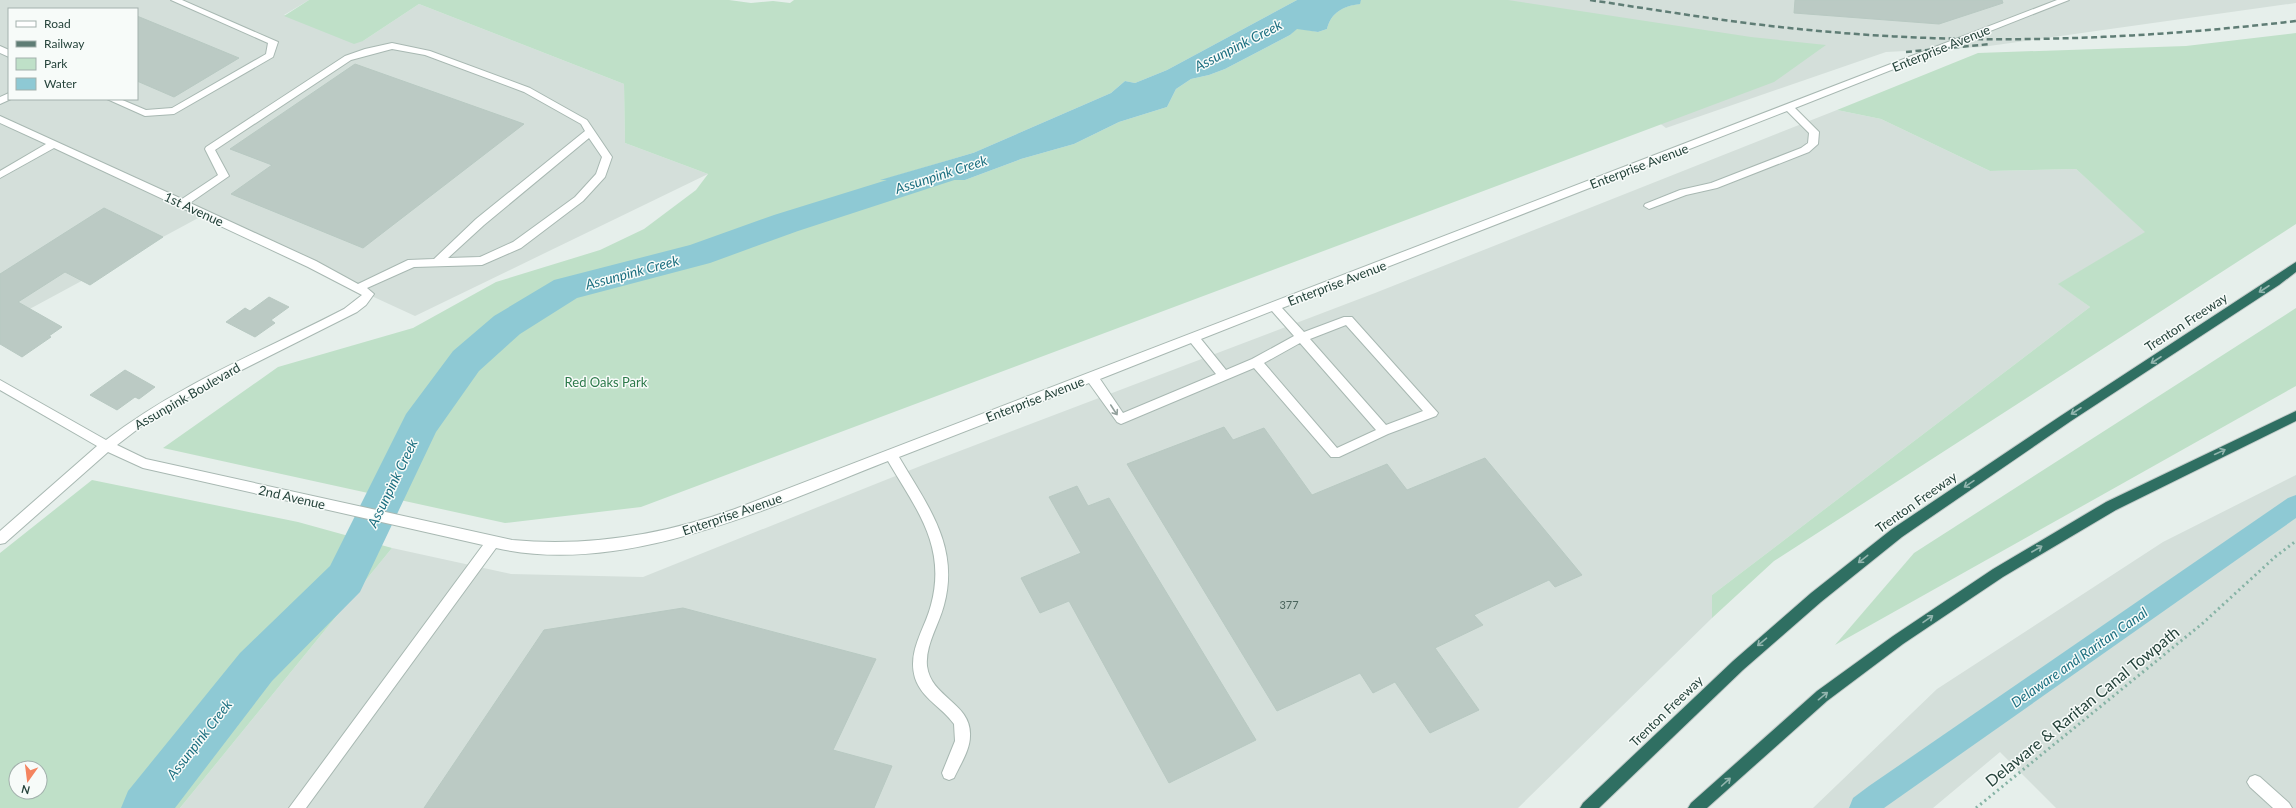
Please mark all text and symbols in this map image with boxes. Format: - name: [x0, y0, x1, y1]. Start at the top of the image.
- legend: [8, 8, 138, 100]
- water label: Assunpink Creek: [1190, 15, 1285, 75]
- text: Road: [44, 16, 71, 31]
- street label: Enterprise Avenue: [1890, 21, 1992, 75]
- text: Railway: [44, 36, 85, 51]
- text: Park: [44, 56, 68, 71]
- text: Water: [44, 76, 77, 91]
- street label: Enterprise Avenue: [1587, 140, 1691, 192]
- water label: Assunpink Creek: [892, 151, 990, 197]
- street label: 1st Avenue: [162, 188, 226, 230]
- water label: Assunpink Creek: [582, 251, 681, 293]
- street label: Enterprise Avenue: [1285, 257, 1389, 309]
- one-way arrow: [2259, 285, 2270, 293]
- street label: Trenton Freeway: [2142, 289, 2231, 355]
- one-way arrow: [2151, 356, 2162, 364]
- street label: Assunpink Boulevard: [131, 359, 243, 433]
- street label: Enterprise Avenue: [983, 373, 1087, 425]
- park label: Red Oaks Park: [565, 374, 648, 390]
- one-way arrow: [1110, 404, 1118, 416]
- one-way arrow: [2071, 407, 2082, 416]
- water label: Assunpink Creek: [363, 436, 421, 531]
- one-way arrow: [2214, 448, 2226, 455]
- street label: Trenton Freeway: [1872, 468, 1960, 536]
- one-way arrow: [1963, 480, 1974, 488]
- street label: 2nd Avenue: [257, 482, 327, 512]
- street label: Enterprise Avenue: [680, 489, 784, 539]
- one-way arrow: [2031, 544, 2043, 552]
- one-way arrow: [1857, 555, 1868, 564]
- house number: 377: [1279, 598, 1299, 611]
- water label: Delaware and Raritan Canal: [2007, 603, 2151, 711]
- one-way arrow: [1922, 615, 1933, 623]
- street label: Delaware & Raritan Canal Towpath: [1981, 622, 2183, 790]
- one-way arrow: [1757, 637, 1768, 646]
- street label: Trenton Freeway: [1626, 672, 1706, 750]
- one-way arrow: [1818, 692, 1828, 701]
- water label: Assunpink Creek: [162, 696, 235, 783]
- north arrow: [8, 760, 48, 800]
- one-way arrow: [1720, 778, 1730, 787]
- text: N: [20, 783, 31, 798]

